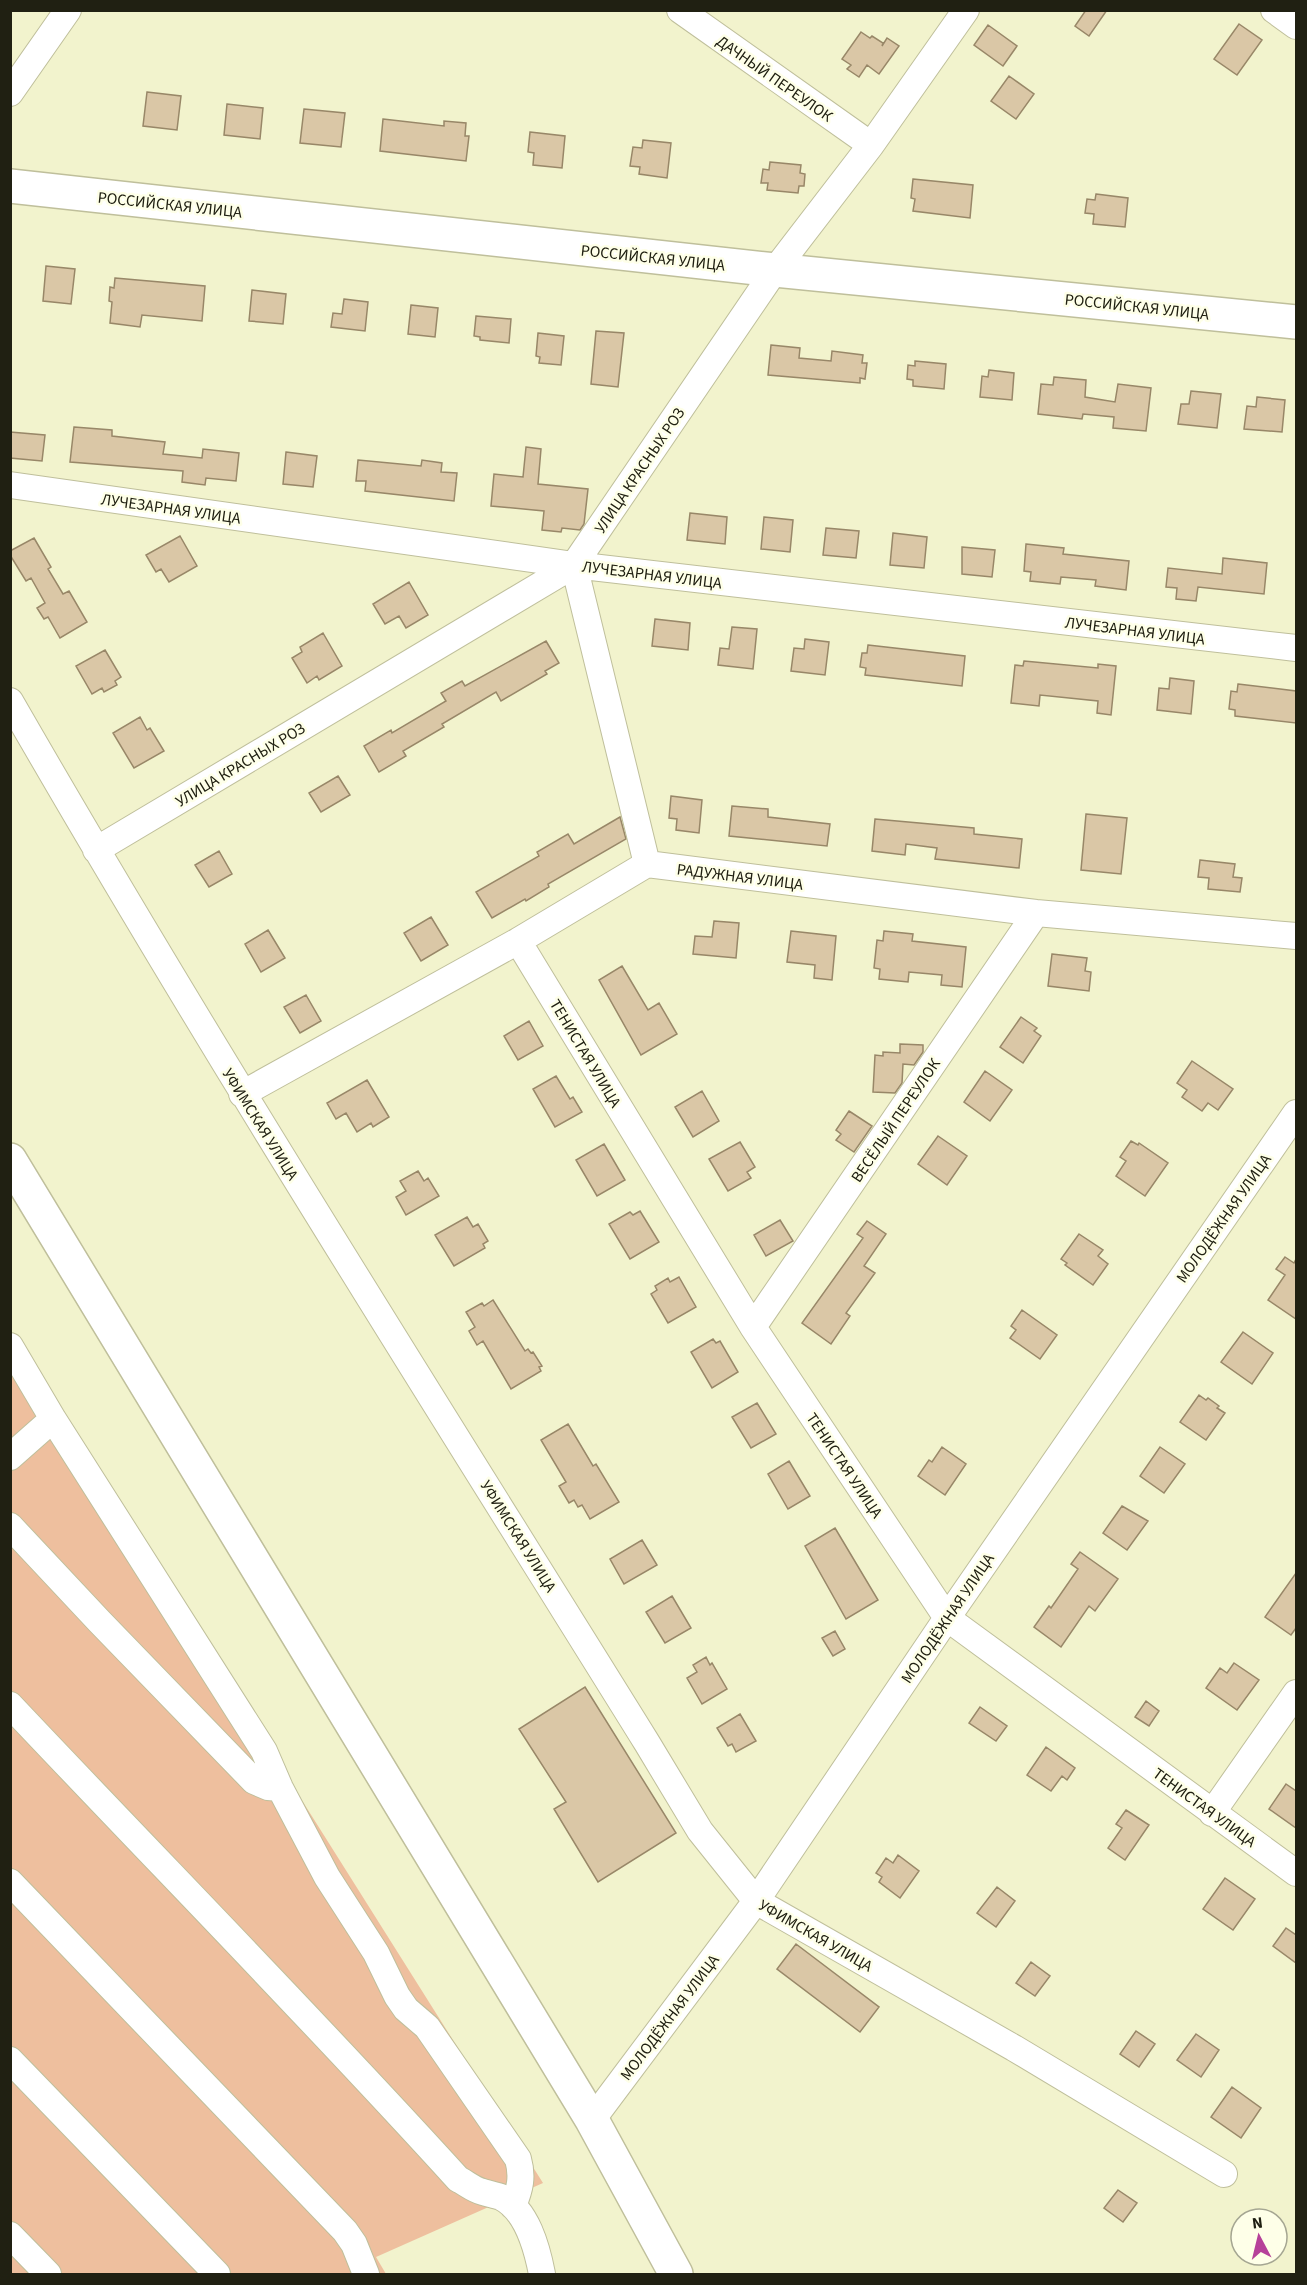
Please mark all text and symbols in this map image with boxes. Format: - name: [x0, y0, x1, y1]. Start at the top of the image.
- street label: ДАЧНЫЙ ПЕРЕУЛОК: [712, 30, 838, 128]
- street label: РОССИЙСКАЯ УЛИЦА: [97, 186, 243, 224]
- street label: РОССИЙСКАЯ УЛИЦА: [580, 239, 726, 277]
- street label: РОССИЙСКАЯ УЛИЦА: [1064, 288, 1210, 326]
- street label: УЛИЦА КРАСНЫХ РОЗ: [589, 403, 690, 538]
- street label: ЛУЧЕЗАРНАЯ УЛИЦА: [100, 488, 242, 530]
- street label: ЛУЧЕЗАРНАЯ УЛИЦА: [581, 555, 723, 595]
- street label: ЛУЧЕЗАРНАЯ УЛИЦА: [1064, 611, 1206, 651]
- street label: УЛИЦА КРАСНЫХ РОЗ: [172, 717, 310, 812]
- street label: РАДУЖНАЯ УЛИЦА: [675, 858, 805, 896]
- street label: ТЕНИСТАЯ УЛИЦА: [544, 995, 626, 1112]
- street label: ВЕСЁЛЫЙ ПЕРЕУЛОК: [846, 1054, 946, 1187]
- street label: УФИМСКАЯ УЛИЦА: [217, 1064, 304, 1185]
- street label: МОЛОДЁЖНАЯ УЛИЦА: [1171, 1150, 1277, 1287]
- street label: ТЕНИСТАЯ УЛИЦА: [801, 1409, 888, 1523]
- street label: УФИМСКАЯ УЛИЦА: [475, 1476, 562, 1597]
- street label: МОЛОДЁЖНАЯ УЛИЦА: [896, 1549, 1000, 1688]
- street label: ТЕНИСТАЯ УЛИЦА: [1148, 1763, 1261, 1853]
- street label: УФИМСКАЯ УЛИЦА: [755, 1894, 877, 1978]
- street label: МОЛОДЁЖНАЯ УЛИЦА: [615, 1950, 725, 2085]
- north arrow: [1229, 2207, 1289, 2267]
- text: N: [1251, 2212, 1264, 2235]

